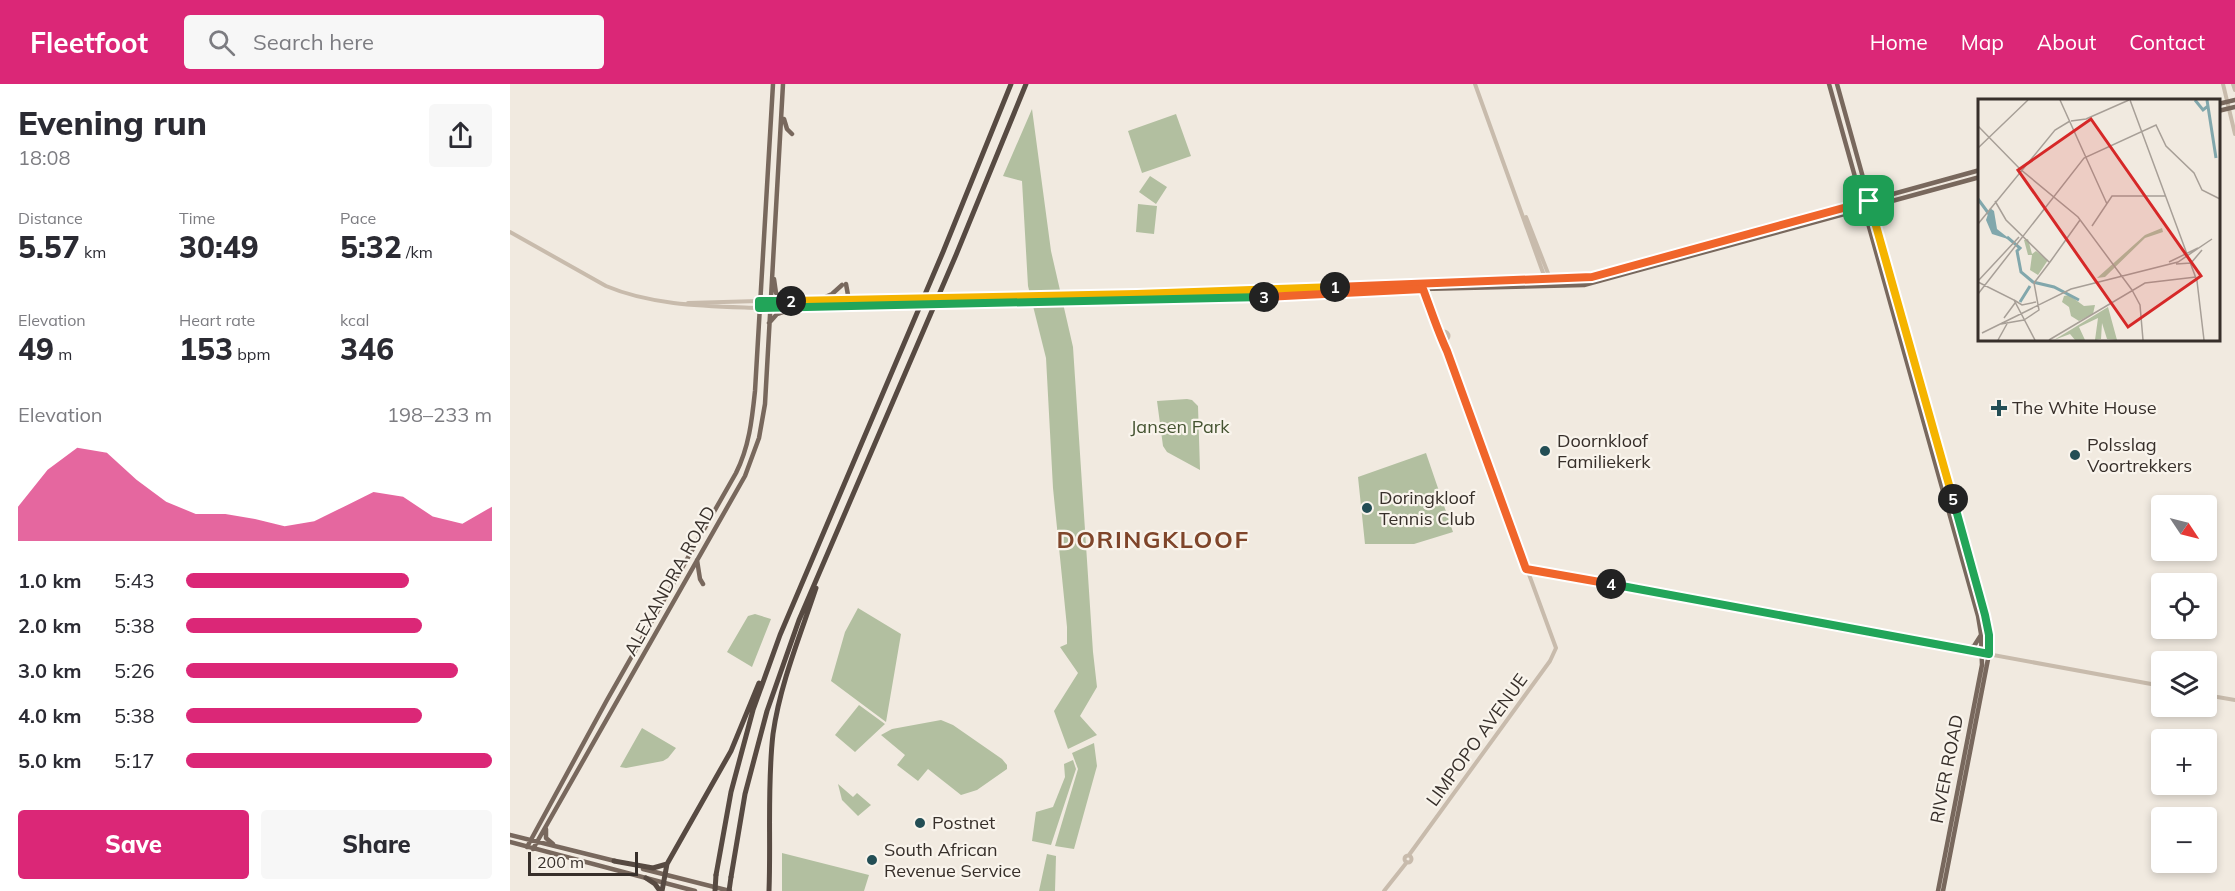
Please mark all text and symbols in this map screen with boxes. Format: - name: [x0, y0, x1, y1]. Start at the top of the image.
- search box: [184, 15, 604, 69]
- text: Fleetfoot: [30, 25, 148, 60]
- icon: search: [205, 26, 238, 59]
- text: Search here: [253, 28, 374, 56]
- text: Home: [1870, 29, 1928, 55]
- text: Map: [1961, 29, 2004, 55]
- text: About: [2037, 29, 2096, 55]
- text: Contact: [2129, 29, 2205, 55]
- inset map: [1978, 99, 2220, 340]
- text: Evening run: [18, 102, 207, 143]
- button: share: [429, 104, 492, 167]
- text: 18:08: [18, 145, 71, 170]
- pin: [1843, 175, 1894, 226]
- icon: arrive: [1852, 184, 1885, 217]
- text: Distance: [18, 208, 83, 228]
- text: Time: [179, 208, 215, 228]
- text: Pace: [340, 208, 376, 228]
- text: 5.57: [18, 228, 80, 266]
- text: 30:49: [179, 228, 259, 266]
- text: 5:32: [340, 228, 402, 266]
- text: km: [80, 242, 106, 262]
- text: /km: [402, 242, 433, 262]
- pin: 1: [1320, 272, 1350, 302]
- text: 1: [1330, 277, 1340, 297]
- pin: 3: [1249, 282, 1279, 312]
- pin: 2: [776, 286, 806, 316]
- text: 3: [1259, 287, 1269, 307]
- text: 2: [786, 291, 796, 311]
- text: Elevation: [18, 310, 86, 330]
- text: Heart rate: [179, 310, 255, 330]
- text: kcal: [340, 310, 369, 330]
- text: 49: [18, 330, 54, 368]
- text: 153: [179, 330, 233, 368]
- text: 346: [340, 330, 394, 368]
- text: m: [54, 344, 72, 364]
- text: bpm: [233, 344, 270, 364]
- place label: The White House: [2012, 396, 2157, 419]
- marker: The White House: [1990, 399, 2008, 417]
- text: Elevation: [18, 402, 103, 427]
- text: 198–233 m: [387, 402, 492, 427]
- park label: Jansen Park: [1130, 415, 1230, 438]
- place label: Doornkloof Familiekerk: [1557, 429, 1651, 473]
- place label: Polsslag Voortrekkers: [2087, 433, 2192, 477]
- marker: Doornkloof Familiekerk: [1538, 444, 1552, 458]
- marker: Polsslag Voortrekkers: [2068, 448, 2082, 462]
- pin: 5: [1938, 484, 1968, 514]
- place label: Doringkloof Tennis Club: [1379, 486, 1476, 530]
- text: 5: [1948, 489, 1958, 509]
- north arrow: [2151, 495, 2217, 561]
- map controls: [2151, 495, 2217, 873]
- marker: Doringkloof Tennis Club: [1360, 501, 1374, 515]
- street label: ALEXANDRA ROAD: [619, 502, 720, 660]
- district label: DORINGKLOOF: [1056, 524, 1250, 554]
- text: 1.0 km: [18, 568, 81, 593]
- text: 5:43: [114, 568, 155, 593]
- pin: 4: [1596, 569, 1626, 599]
- button: locate: [2151, 573, 2217, 639]
- text: 4: [1606, 574, 1616, 594]
- text: 2.0 km: [18, 613, 81, 638]
- text: 5:38: [114, 613, 155, 638]
- button: layers: [2151, 651, 2217, 717]
- text: 3.0 km: [18, 658, 81, 683]
- text: 5:26: [114, 658, 155, 683]
- street label: LIMPOPO AVENUE: [1421, 669, 1532, 810]
- text: 4.0 km: [18, 703, 81, 728]
- text: 5:38: [114, 703, 155, 728]
- street label: RIVER ROAD: [1925, 713, 1968, 825]
- button: +: [2151, 729, 2217, 795]
- text: 5.0 km: [18, 748, 81, 773]
- text: 5:17: [114, 748, 155, 773]
- button: −: [2151, 807, 2217, 873]
- button: Save: [18, 810, 249, 879]
- button: Share: [261, 810, 492, 879]
- place label: Postnet: [932, 811, 995, 834]
- marker: Postnet: [913, 816, 927, 830]
- place label: South African Revenue Service: [884, 838, 1021, 882]
- scale bar: [528, 849, 638, 876]
- text: 200 m: [537, 852, 584, 872]
- marker: South African Revenue Service: [865, 853, 879, 867]

